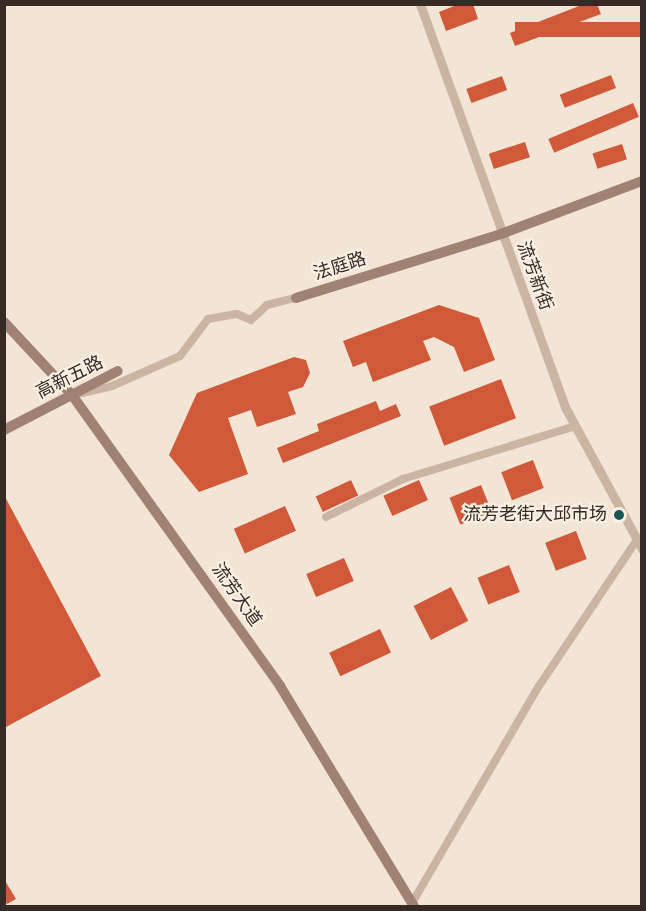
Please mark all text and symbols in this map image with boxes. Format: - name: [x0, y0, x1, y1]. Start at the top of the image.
- street label: 流芳新街: [512, 238, 556, 314]
- street label: 法庭路: [311, 248, 369, 286]
- street label: 高新五路: [33, 352, 107, 404]
- place label: 流芳老街大邱市场: [463, 504, 607, 526]
- marker: 流芳老街大邱市场: [612, 508, 626, 522]
- street label: 流芳大道: [207, 559, 265, 631]

